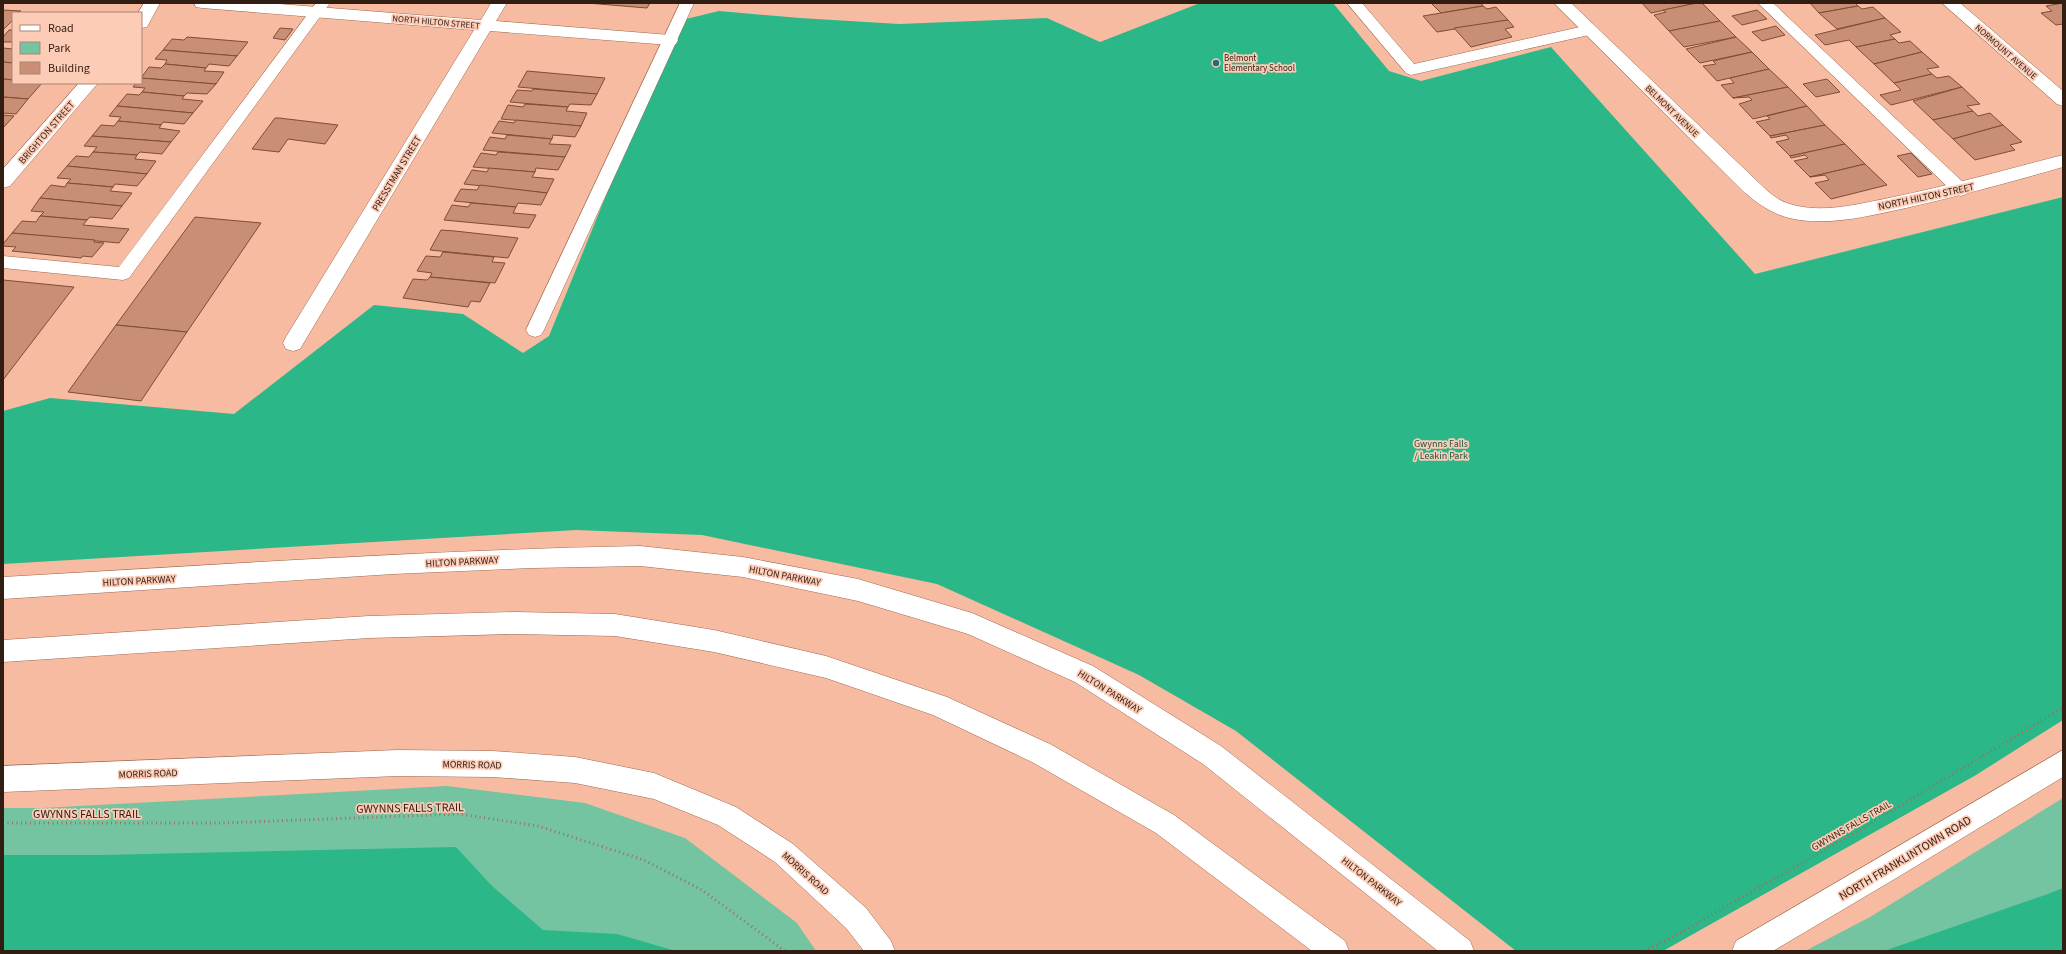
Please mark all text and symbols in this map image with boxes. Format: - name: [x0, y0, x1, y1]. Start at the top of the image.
- legend: [12, 12, 142, 84]
- street label: NORTH HILTON STREET: [392, 12, 480, 33]
- text: Road: [48, 20, 74, 37]
- street label: NORMOUNT AVENUE: [1972, 22, 2040, 83]
- text: Park: [48, 40, 70, 57]
- place label: Belmont Elementary School: [1224, 52, 1295, 75]
- marker: Belmont Elementary School: [1211, 58, 1221, 68]
- text: Building: [48, 60, 90, 77]
- street label: BELMONT AVENUE: [1642, 82, 1701, 140]
- street label: BRIGHTON STREET: [15, 98, 78, 167]
- street label: PRESSTMAN STREET: [369, 133, 425, 214]
- street label: NORTH HILTON STREET: [1877, 180, 1976, 214]
- park label: Gwynns Falls / Leakin Park: [1414, 437, 1468, 463]
- street label: HILTON PARKWAY: [425, 553, 499, 571]
- street label: HILTON PARKWAY: [748, 562, 822, 590]
- street label: HILTON PARKWAY: [102, 572, 176, 590]
- street label: HILTON PARKWAY: [1075, 667, 1144, 717]
- street label: MORRIS ROAD: [442, 757, 502, 773]
- street label: MORRIS ROAD: [118, 766, 178, 782]
- street label: GWYNNS FALLS TRAIL: [1809, 797, 1894, 854]
- street label: GWYNNS FALLS TRAIL: [356, 799, 464, 818]
- street label: GWYNNS FALLS TRAIL: [33, 806, 141, 823]
- street label: NORTH FRANKLINTOWN ROAD: [1836, 812, 1975, 905]
- street label: MORRIS ROAD: [779, 849, 832, 899]
- street label: HILTON PARKWAY: [1338, 854, 1405, 910]

